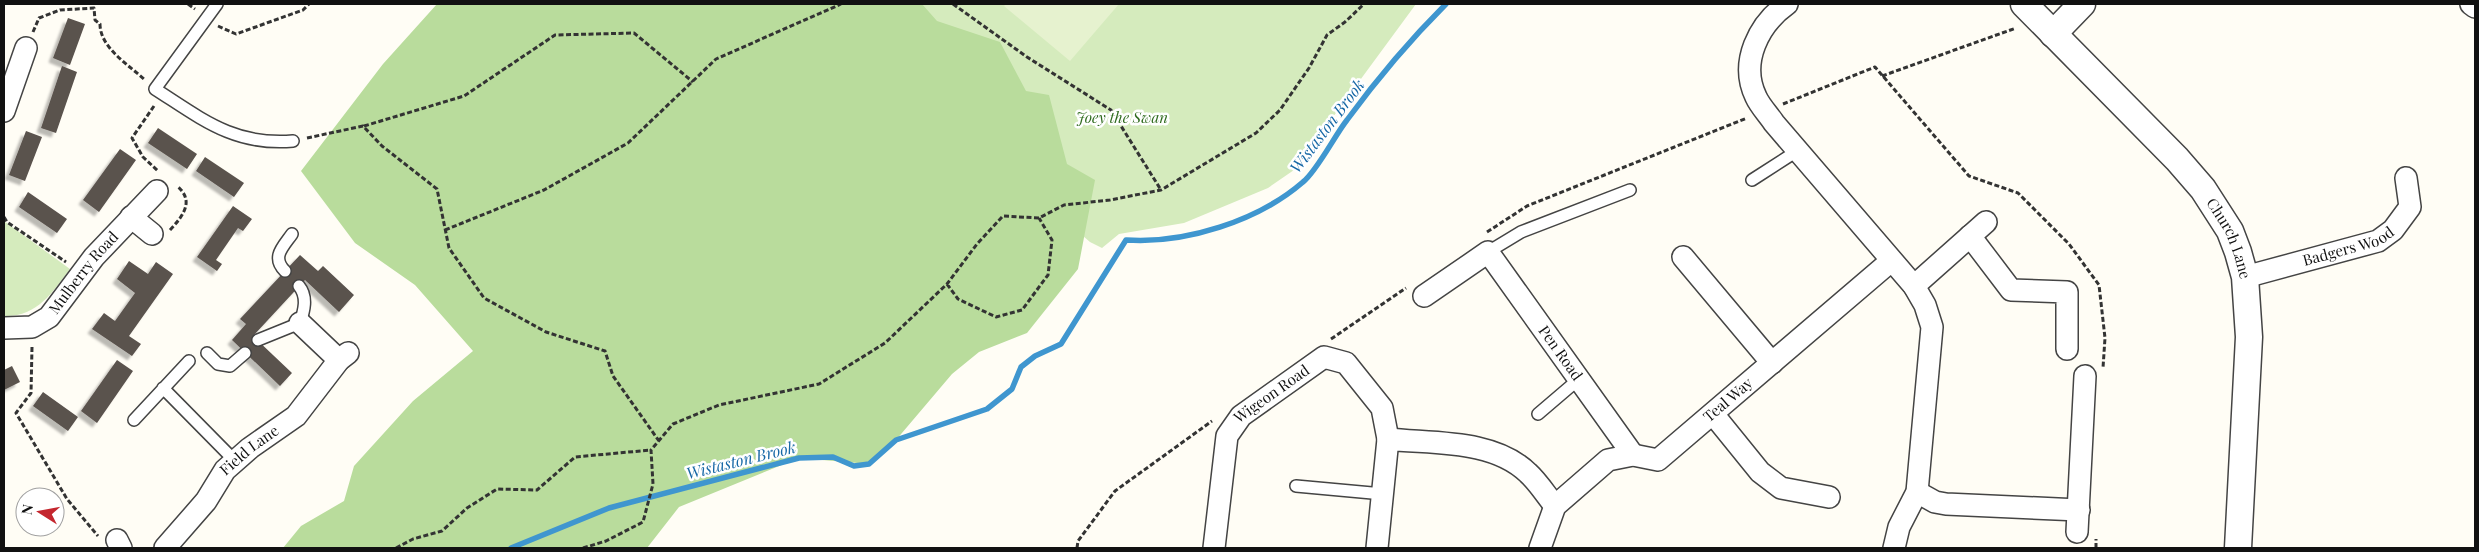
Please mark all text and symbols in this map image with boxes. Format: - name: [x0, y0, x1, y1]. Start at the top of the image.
- water label: Wistaston Brook: [1284, 75, 1369, 177]
- park label: Joey the Swan: [1076, 107, 1168, 127]
- street label: Church Lane: [2202, 194, 2256, 281]
- street label: Badgers Wood: [2300, 221, 2398, 270]
- street label: Mulberry Road: [44, 226, 122, 318]
- street label: Pen Road: [1535, 321, 1588, 384]
- street label: Wigeon Road: [1229, 359, 1313, 428]
- street label: Teal Way: [1699, 372, 1757, 426]
- street label: Field Lane: [215, 420, 282, 479]
- water label: Wistaston Brook: [684, 436, 798, 483]
- north arrow: [15, 487, 65, 537]
- text: N: [16, 503, 37, 516]

